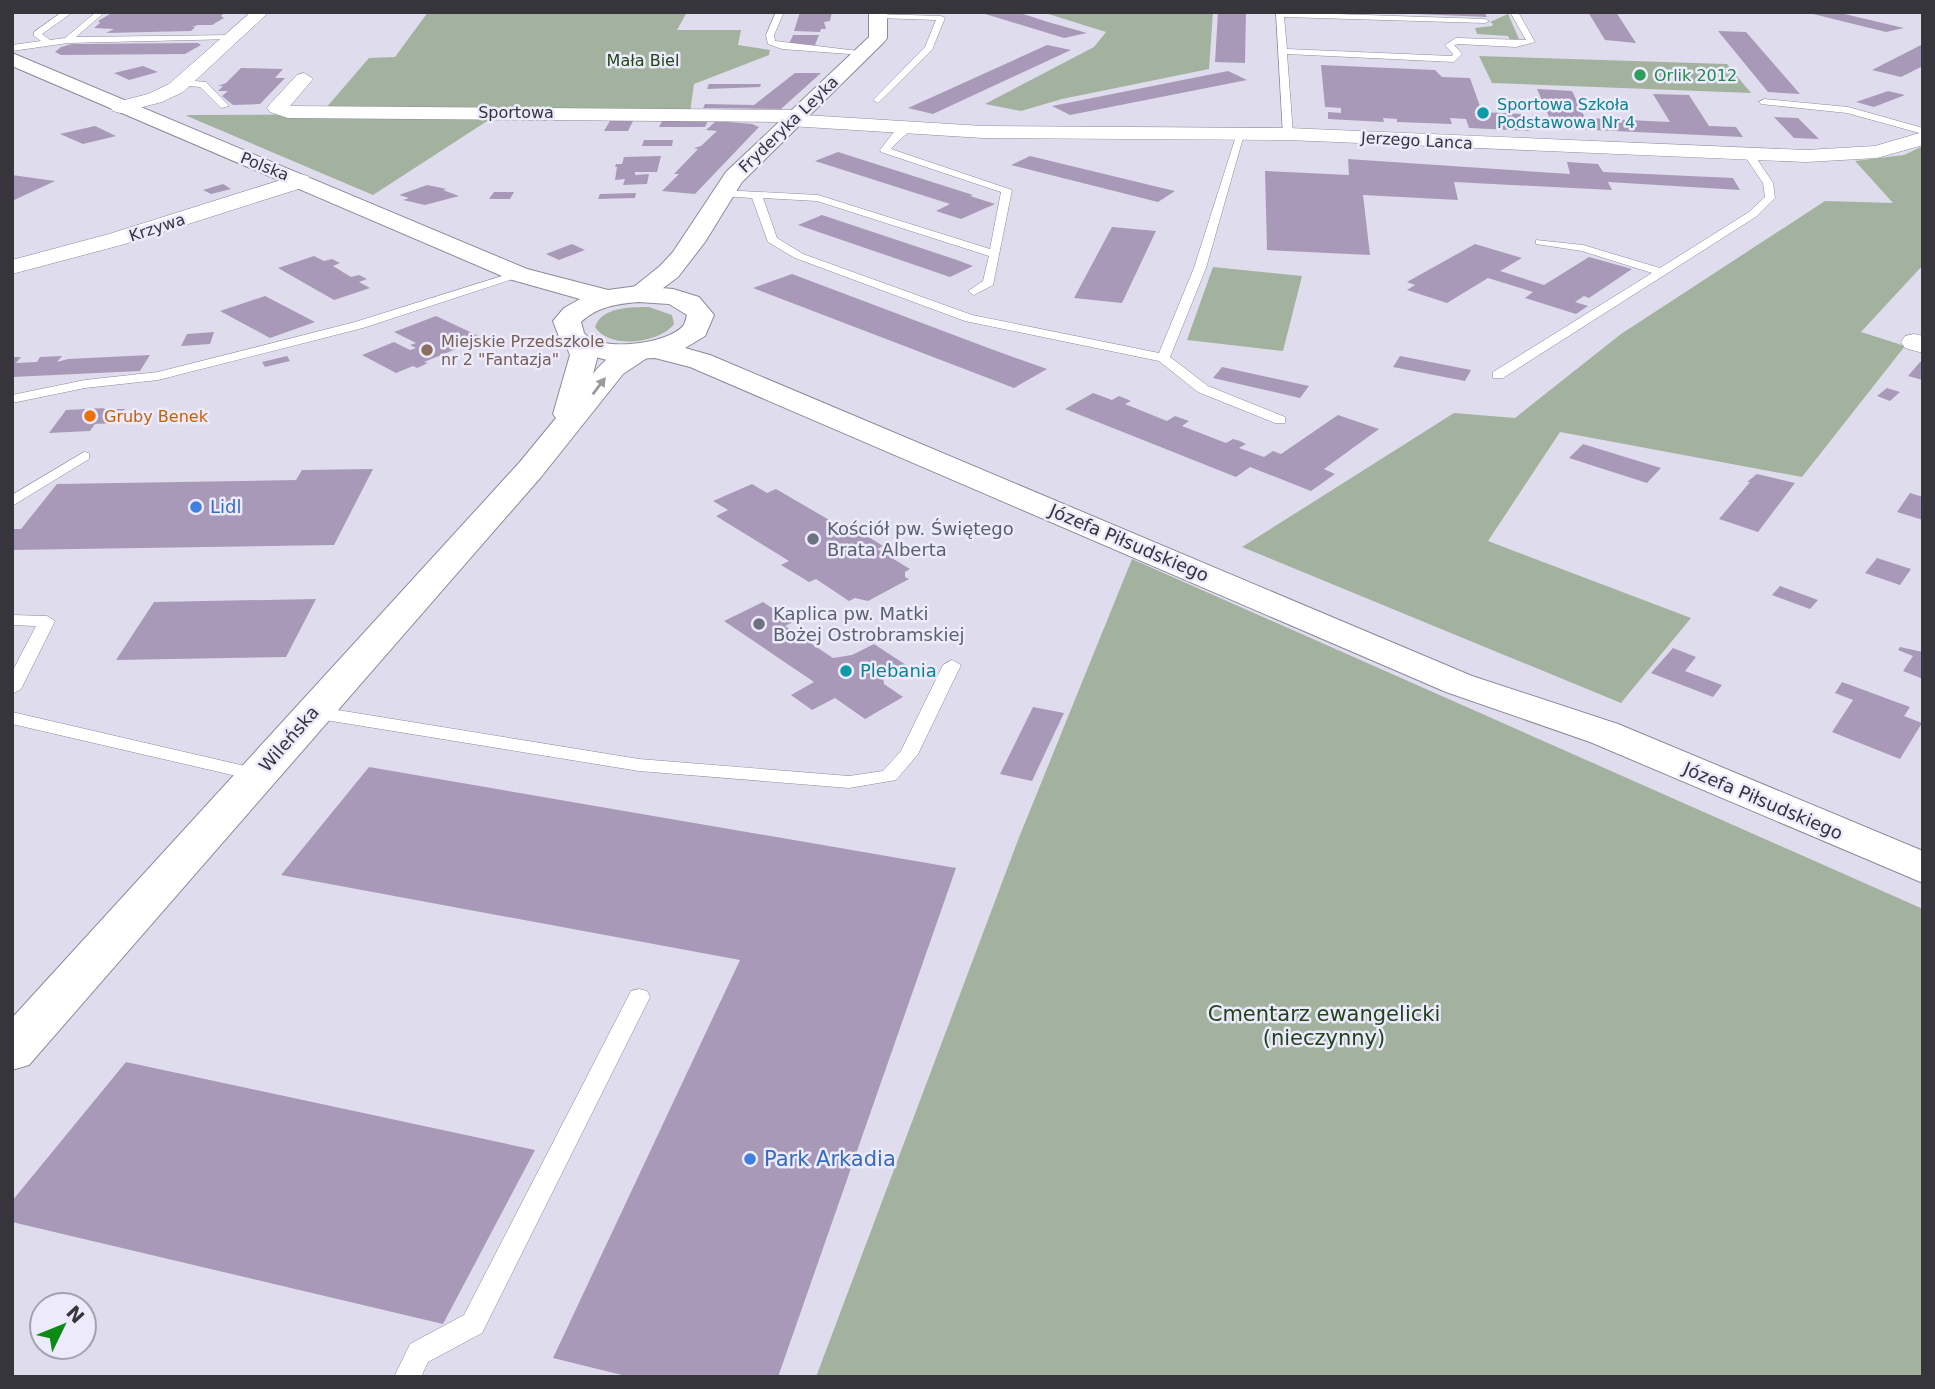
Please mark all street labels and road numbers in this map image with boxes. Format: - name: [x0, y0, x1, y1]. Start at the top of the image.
- street label: Fryderyka Leyka: [735, 72, 842, 177]
- street label: Sportowa: [478, 103, 554, 122]
- street label: Jerzego Lanca: [1360, 128, 1473, 153]
- street label: Polska: [238, 148, 292, 185]
- street label: Krzywa: [127, 210, 188, 245]
- street label: Józefa Piłsudskiego: [1045, 499, 1212, 586]
- street label: Wileńska: [254, 701, 323, 776]
- street label: Józefa Piłsudskiego: [1679, 757, 1846, 844]

